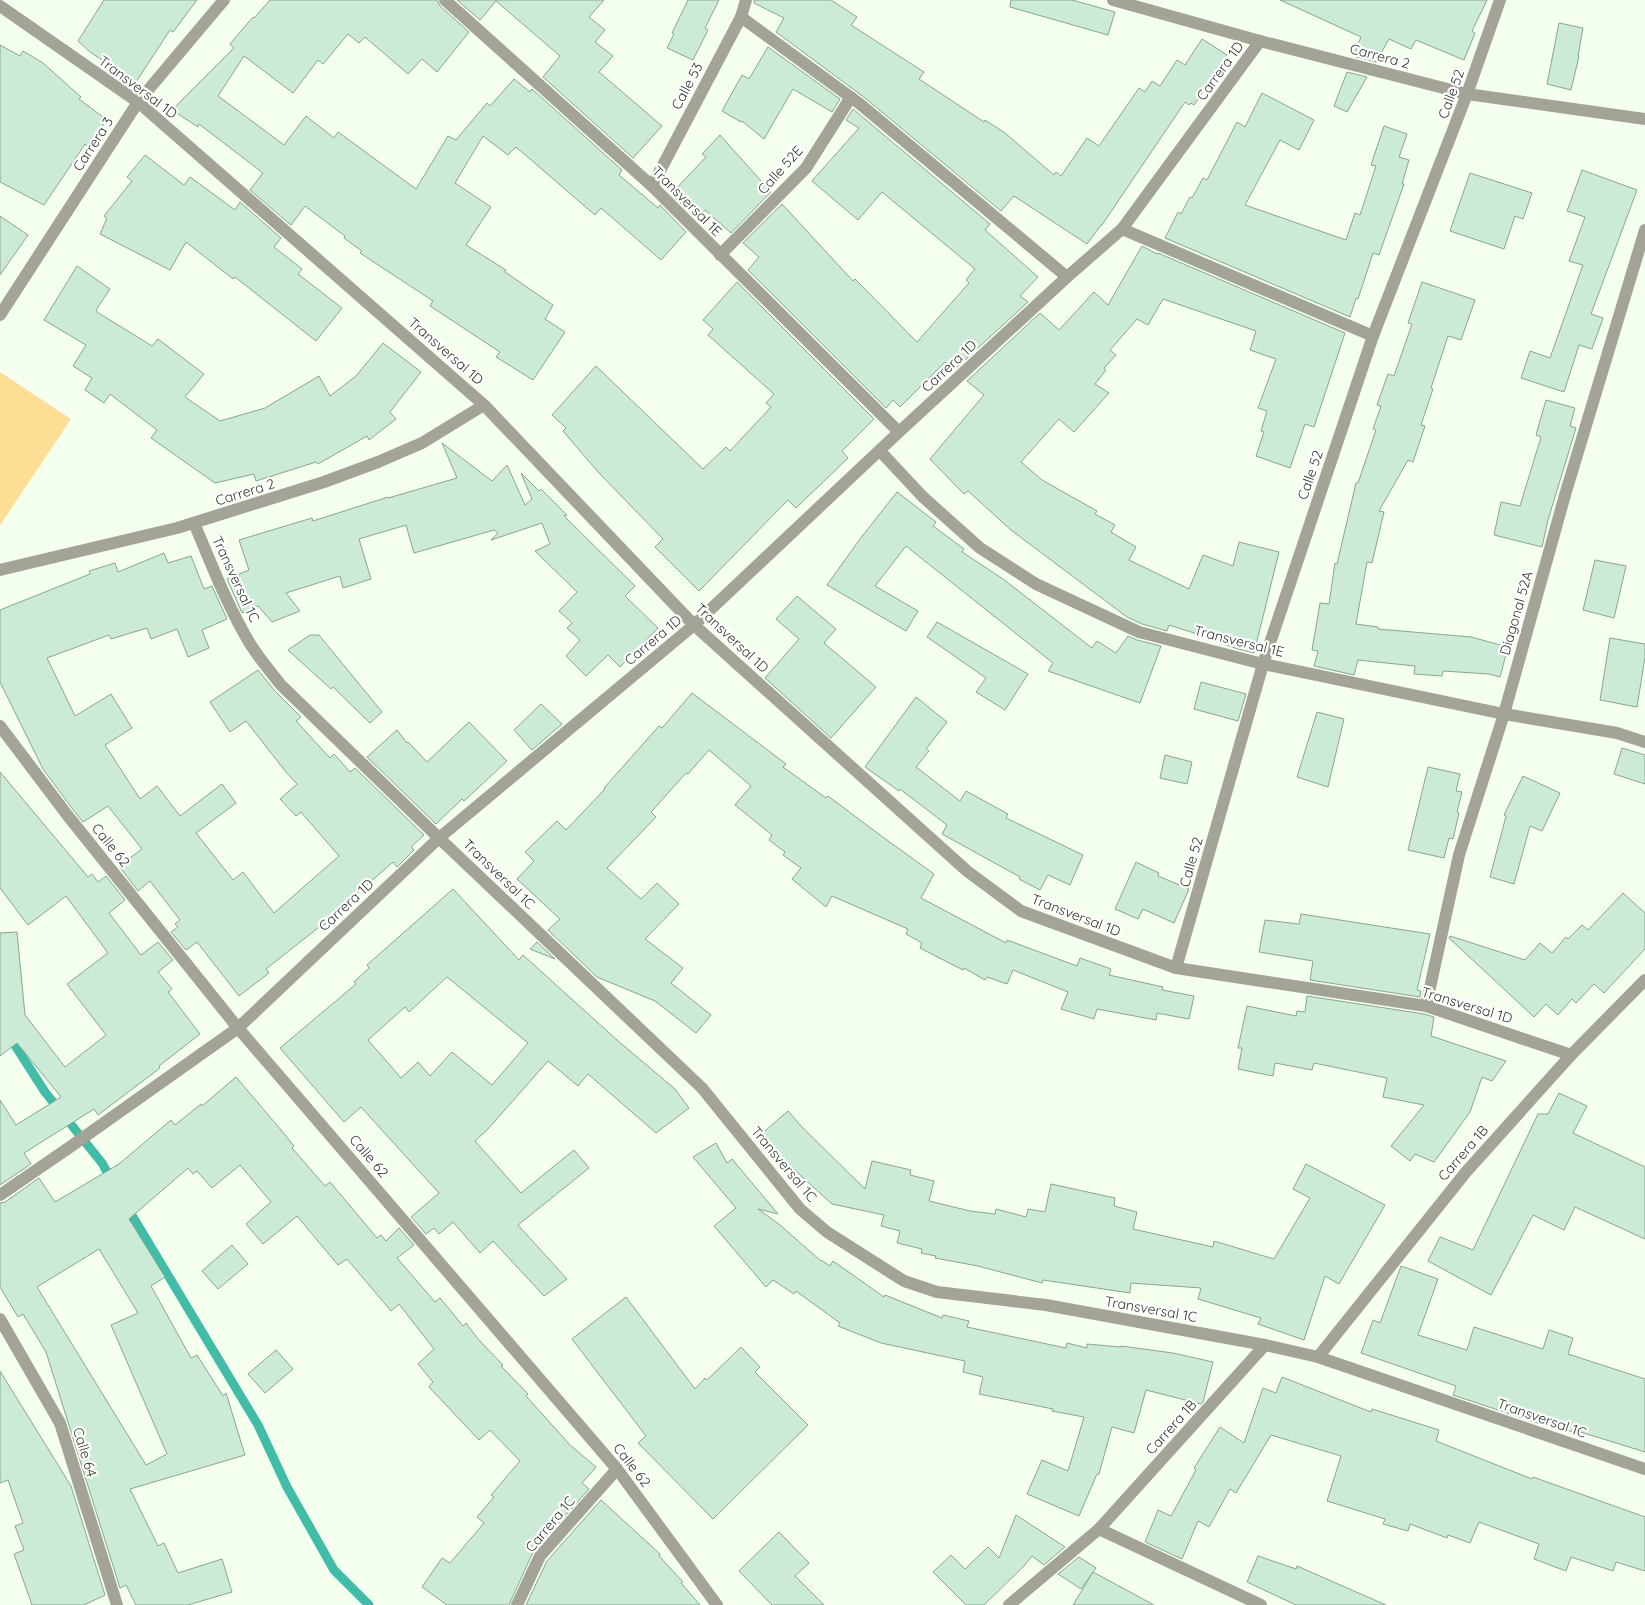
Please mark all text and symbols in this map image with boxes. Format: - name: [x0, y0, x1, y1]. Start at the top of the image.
- street label: Carrera 1D: [1192, 38, 1248, 104]
- street label: Carrera 2: [1348, 39, 1412, 73]
- street label: Transversal 1D: [95, 52, 181, 122]
- street label: Calle 53: [667, 59, 707, 113]
- street label: Calle 52: [1434, 67, 1468, 121]
- street label: Carrera 3: [69, 114, 117, 174]
- street label: Calle 52E: [754, 142, 806, 198]
- street label: Transversal 1E: [648, 162, 726, 240]
- street label: Transversal 1D: [405, 313, 487, 389]
- street label: Carrera 1D: [918, 336, 980, 396]
- street label: Calle 52: [1293, 448, 1327, 502]
- street label: Carrera 2: [213, 474, 277, 510]
- street label: Transversal 1C: [208, 533, 264, 625]
- street label: Diagonal 52A: [1495, 569, 1537, 657]
- street label: Transversal 1D: [691, 599, 773, 677]
- street label: Carrera 1D: [621, 611, 685, 669]
- street label: Transversal 1E: [1192, 621, 1286, 661]
- street label: Calle 62: [88, 820, 134, 871]
- street label: Transversal 1C: [459, 835, 539, 913]
- street label: Calle 52: [1175, 835, 1207, 889]
- street label: Carrera 1D: [315, 875, 377, 935]
- street label: Transversal 1D: [1029, 890, 1123, 940]
- street label: Transversal 1D: [1419, 983, 1515, 1027]
- street label: Carrera 1B: [1434, 1121, 1492, 1185]
- street label: Transversal 1C: [747, 1123, 821, 1205]
- street label: Calle 62: [345, 1131, 393, 1181]
- street label: Transversal 1C: [1104, 1292, 1198, 1326]
- street label: Transversal 1C: [1495, 1394, 1589, 1442]
- street label: Carrera 1B: [1142, 1396, 1200, 1458]
- street label: Calle 64: [69, 1425, 101, 1479]
- street label: Calle 62: [609, 1439, 655, 1491]
- street label: Carrera 1C: [521, 1492, 579, 1556]

